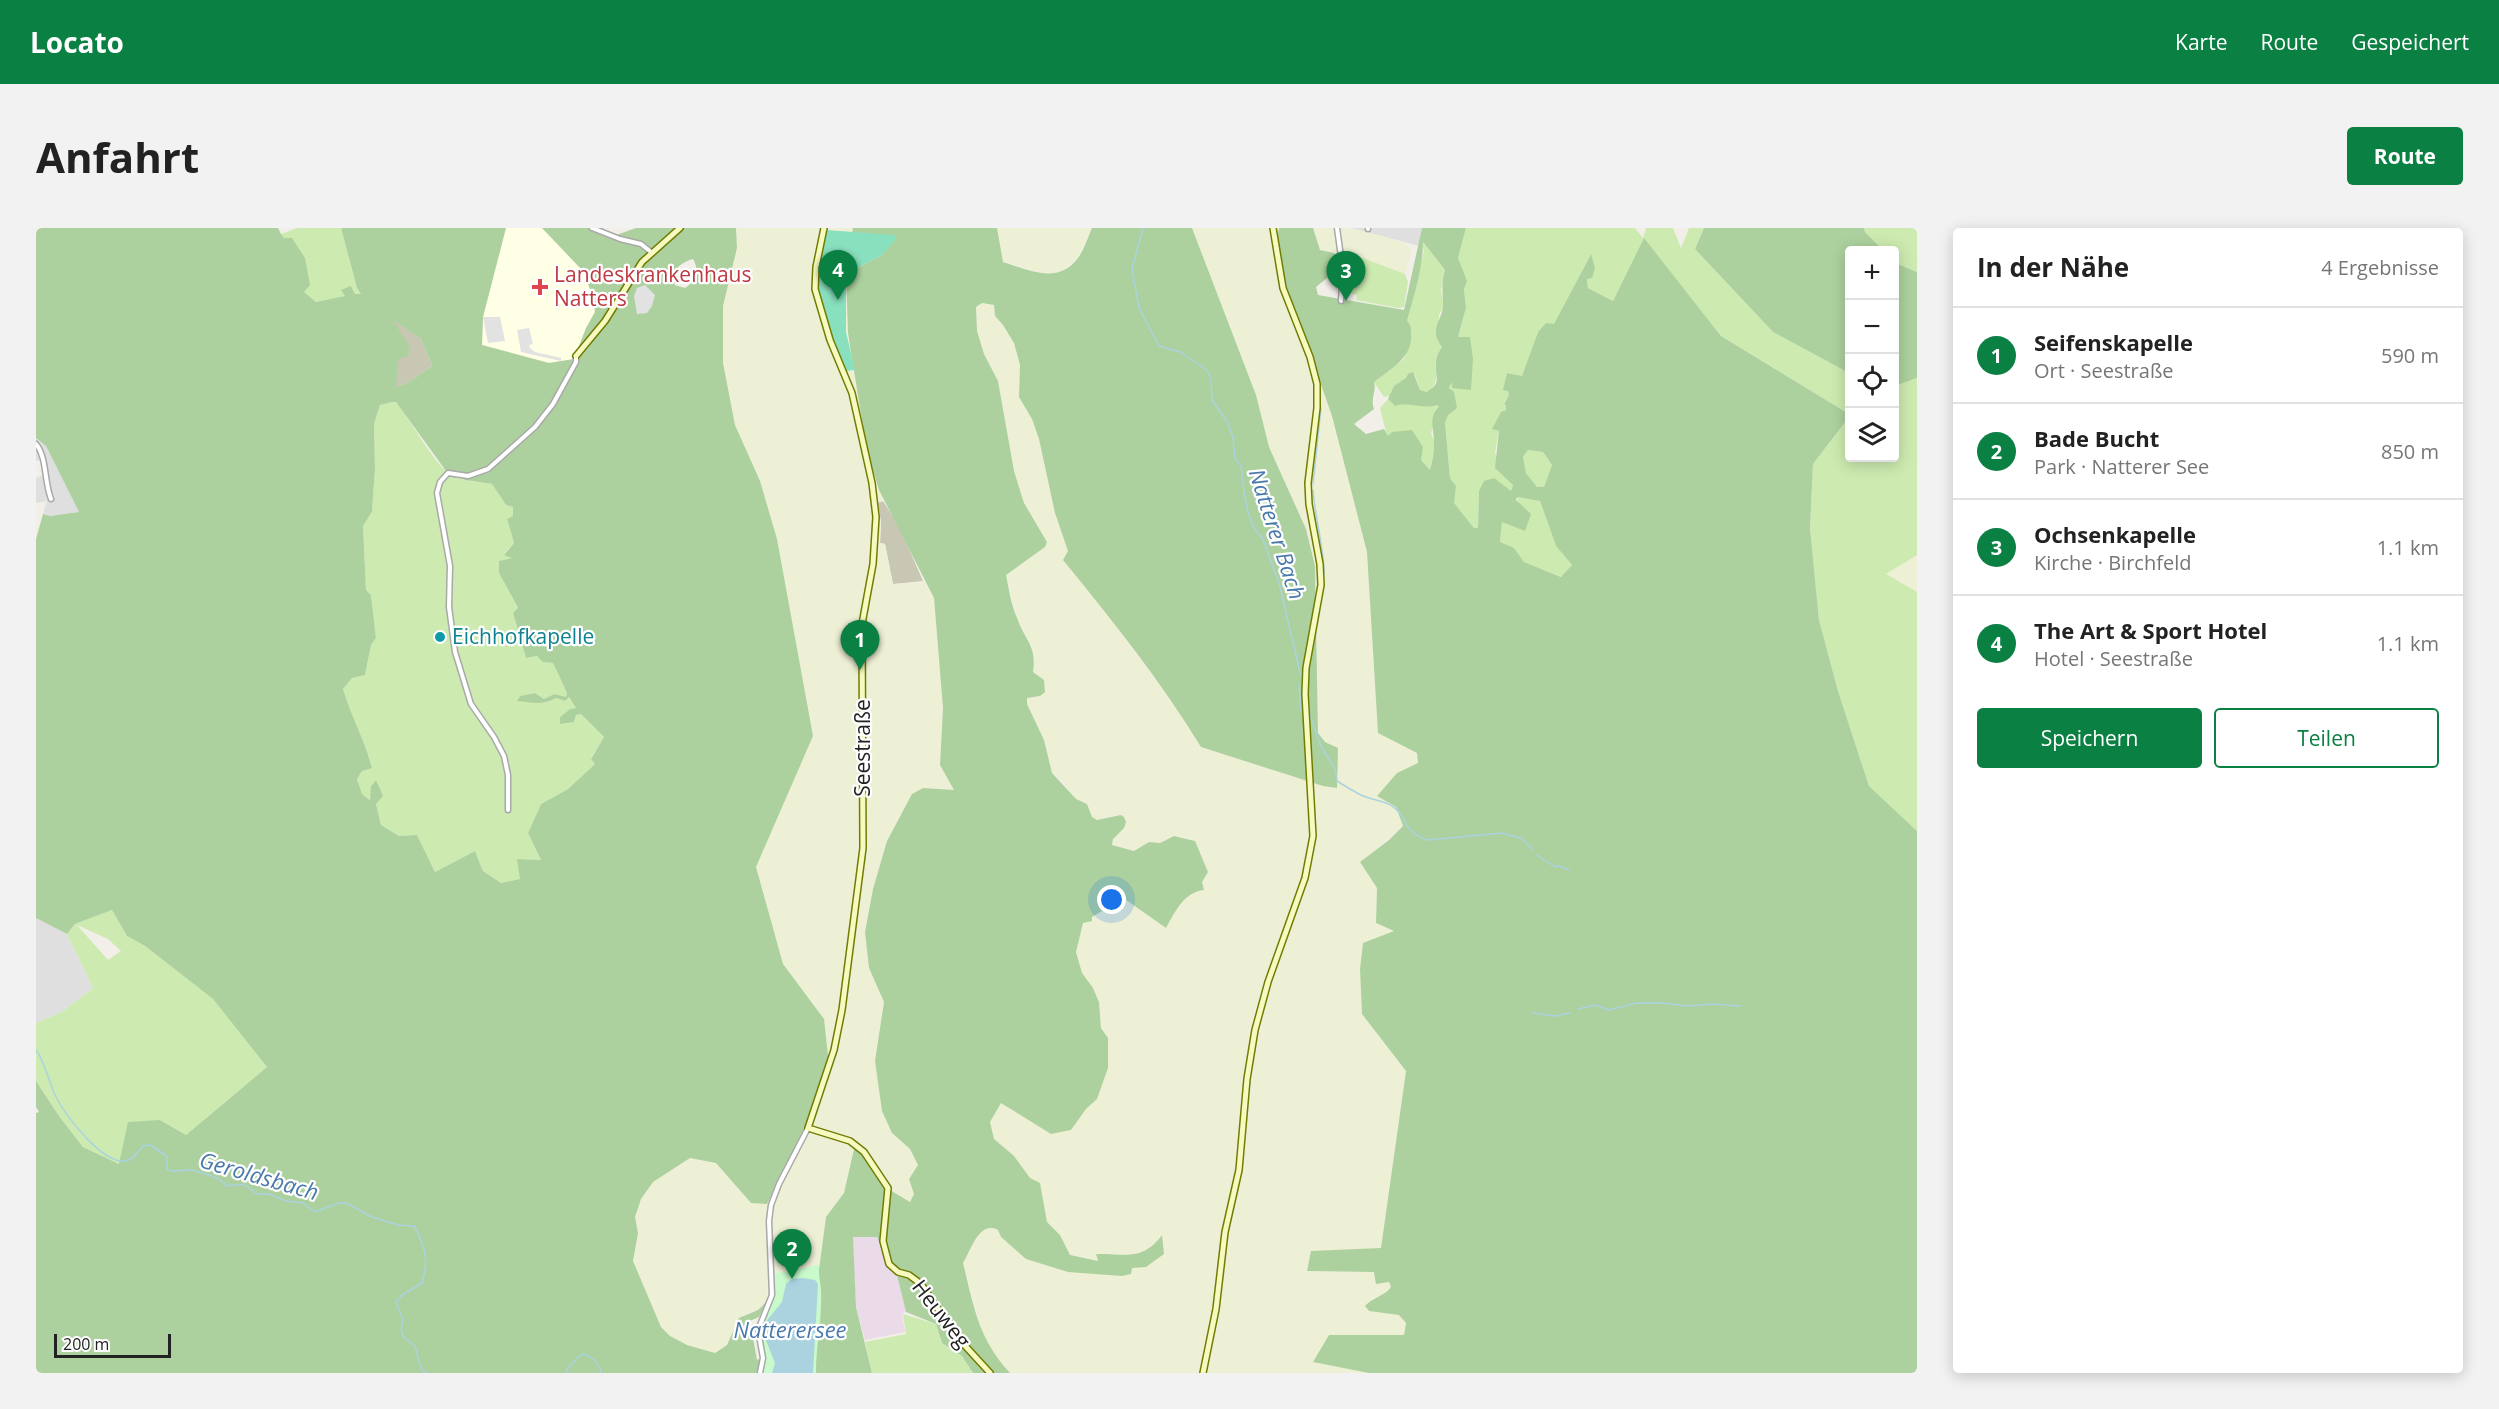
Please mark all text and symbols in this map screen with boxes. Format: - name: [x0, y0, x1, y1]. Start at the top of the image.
- text: Locato: [30, 23, 124, 61]
- text: Karte: [2175, 28, 2227, 56]
- text: Route: [2260, 28, 2318, 56]
- text: Gespeichert: [2351, 28, 2469, 56]
- button: Route: [2347, 127, 2463, 185]
- text: Anfahrt: [36, 128, 199, 185]
- map controls: [1845, 246, 1899, 462]
- button: +: [1845, 246, 1899, 300]
- text: In der Nähe: [1977, 249, 2129, 285]
- pin: 4: [818, 250, 858, 300]
- pin: 3: [1326, 251, 1366, 301]
- text: 4 Ergebnisse: [2321, 254, 2439, 281]
- place label: Landeskrankenhaus Natters: [554, 260, 751, 312]
- marker: Landeskrankenhaus Natters: [531, 278, 549, 296]
- button: −: [1845, 300, 1899, 354]
- text: Seifenskapelle: [2034, 327, 2193, 357]
- text: 1: [1991, 342, 2002, 369]
- text: 590 m: [2381, 342, 2439, 369]
- button: locate: [1845, 354, 1899, 408]
- text: Ort · Seestraße: [2034, 357, 2174, 384]
- button: layers: [1845, 408, 1899, 462]
- text: Bade Bucht: [2034, 423, 2159, 453]
- text: 2: [1991, 438, 2002, 465]
- text: 850 m: [2381, 438, 2439, 465]
- text: Park · Natterer See: [2034, 453, 2209, 480]
- water label: Natterer Bach: [1243, 465, 1313, 603]
- text: Ochsenkapelle: [2034, 519, 2196, 549]
- text: 3: [1991, 534, 2002, 561]
- text: 1.1 km: [2377, 534, 2439, 561]
- text: Kirche · Birchfeld: [2034, 549, 2191, 576]
- text: The Art & Sport Hotel: [2034, 615, 2267, 645]
- pin: 1: [840, 620, 880, 670]
- place label: Eichhofkapelle: [452, 622, 594, 650]
- marker: Eichhofkapelle: [433, 630, 447, 644]
- text: 4: [1991, 630, 2002, 657]
- text: 1.1 km: [2377, 630, 2439, 657]
- text: Hotel · Seestraße: [2034, 645, 2193, 672]
- street label: Seestraße: [848, 699, 876, 797]
- button: Speichern: [1977, 708, 2202, 768]
- button: Teilen: [2214, 708, 2439, 768]
- your location: [1097, 885, 1126, 914]
- water label: Geroldsbach: [196, 1144, 322, 1206]
- pin: 2: [772, 1230, 812, 1279]
- street label: Heuweg: [906, 1273, 977, 1353]
- water label: Natterersee: [733, 1314, 847, 1344]
- scale bar: [54, 1331, 171, 1358]
- text: 200 m: [63, 1333, 109, 1355]

